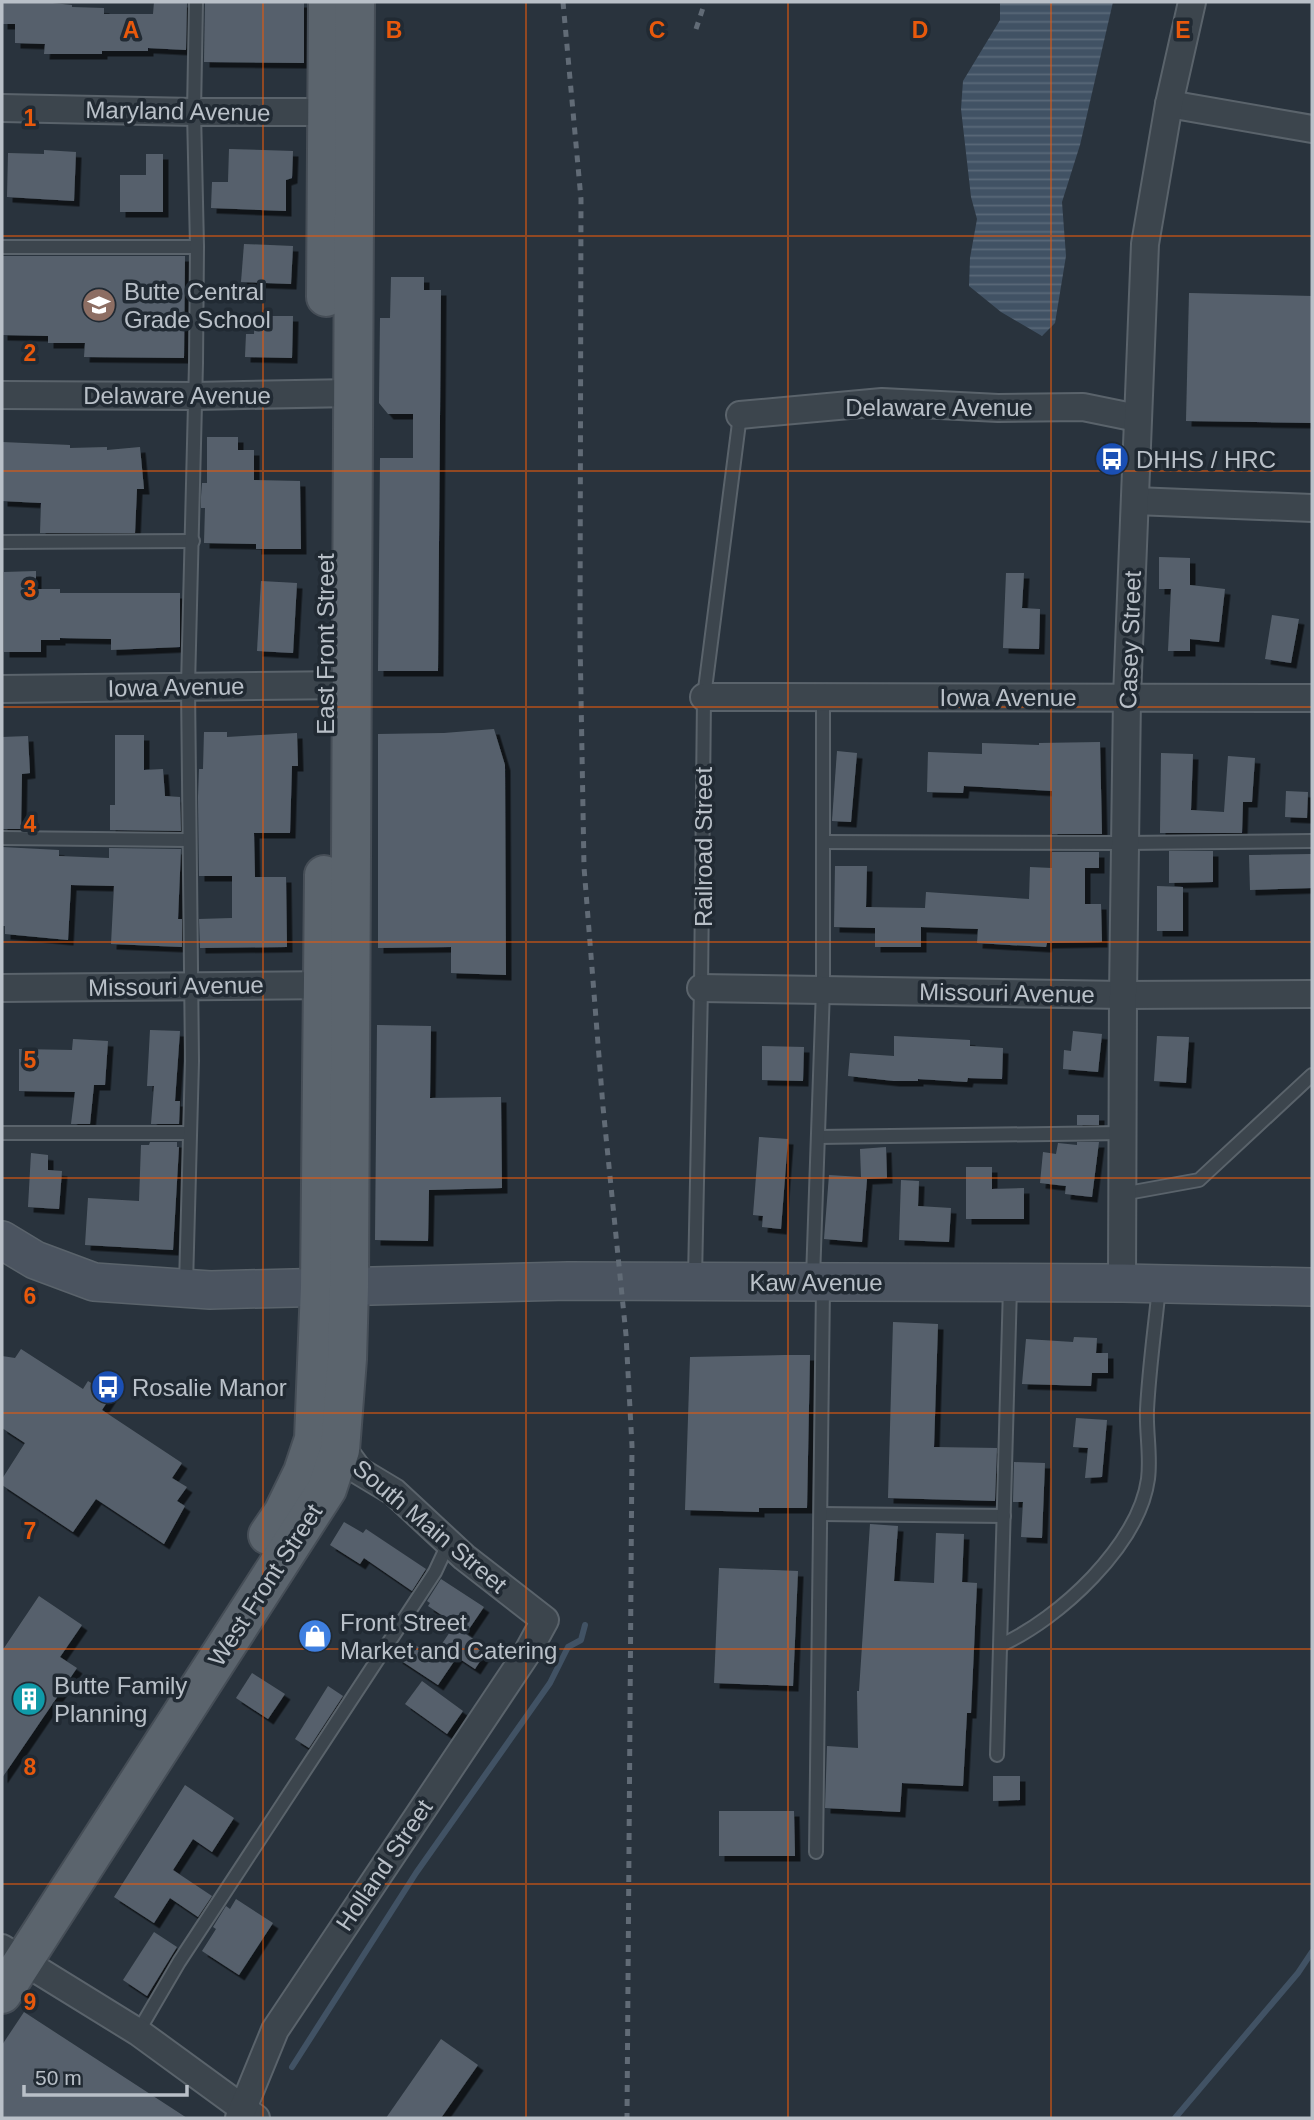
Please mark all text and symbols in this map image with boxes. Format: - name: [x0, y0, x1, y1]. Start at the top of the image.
- text: A: [123, 17, 139, 43]
- text: B: [386, 17, 402, 43]
- text: C: [649, 17, 665, 43]
- text: D: [912, 17, 928, 43]
- text: E: [1175, 17, 1191, 43]
- street label: Maryland Avenue: [85, 96, 271, 126]
- text: 1: [24, 105, 37, 131]
- place label: Butte Central Grade School: [124, 278, 271, 333]
- school or university icon: Butte Central Grade School: [80, 286, 118, 324]
- text: 2: [24, 340, 36, 366]
- street label: Delaware Avenue: [83, 382, 271, 409]
- street label: Delaware Avenue: [845, 394, 1033, 421]
- bus stop icon: DHHS / HRC: [1093, 440, 1131, 478]
- place label: DHHS / HRC: [1136, 446, 1276, 473]
- street label: East Front Street: [312, 553, 339, 735]
- street label: Casey Street: [1114, 570, 1146, 710]
- text: 3: [24, 576, 36, 602]
- street label: Iowa Avenue: [107, 672, 245, 702]
- street label: Iowa Avenue: [939, 684, 1077, 711]
- street label: Railroad Street: [690, 767, 717, 927]
- text: 4: [24, 811, 37, 837]
- street label: Missouri Avenue: [88, 971, 264, 1001]
- street label: Missouri Avenue: [919, 978, 1095, 1008]
- text: 5: [24, 1047, 37, 1073]
- street label: Kaw Avenue: [750, 1269, 883, 1296]
- text: 6: [24, 1283, 36, 1309]
- bus stop icon: Rosalie Manor: [89, 1368, 127, 1406]
- place label: Rosalie Manor: [132, 1374, 287, 1401]
- street label: South Main Street: [348, 1454, 513, 1598]
- street label: West Front Street: [203, 1499, 328, 1671]
- text: 7: [24, 1518, 36, 1544]
- place label: Front Street Market and Catering: [340, 1609, 557, 1664]
- shop icon: Front Street Market and Catering: [296, 1617, 334, 1655]
- place label: Butte Family Planning: [54, 1672, 187, 1727]
- building icon: Butte Family Planning: [10, 1680, 48, 1718]
- text: 8: [24, 1754, 37, 1780]
- street label: Holland Street: [330, 1794, 438, 1936]
- text: 9: [24, 1989, 36, 2015]
- scale bar: [24, 2054, 187, 2098]
- text: 50 m: [35, 2066, 82, 2089]

